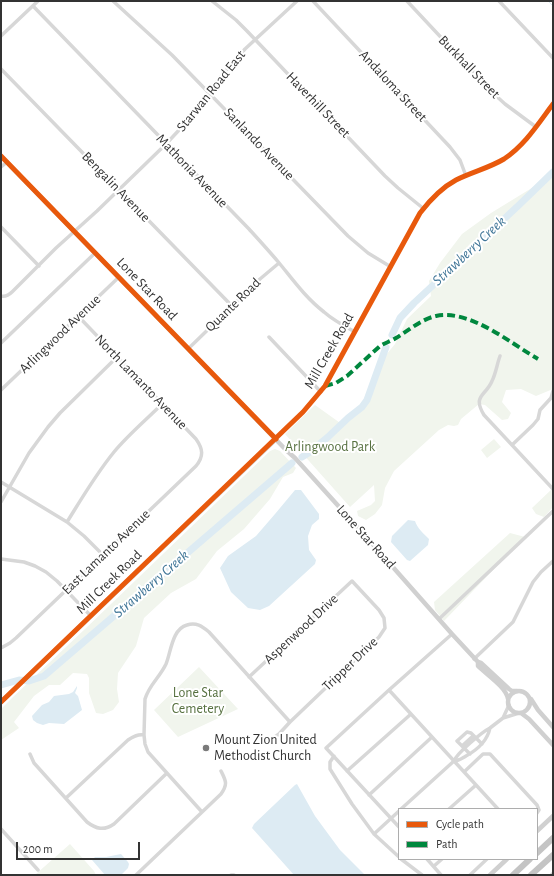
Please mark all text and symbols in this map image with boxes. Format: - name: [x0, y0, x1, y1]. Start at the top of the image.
- street label: Burkhall Street: [435, 32, 503, 102]
- street label: Starwan Road East: [173, 47, 249, 135]
- street label: Andaloma Street: [355, 47, 431, 125]
- street label: Haverhill Street: [282, 69, 354, 141]
- street label: Sanlando Avenue: [220, 104, 298, 184]
- street label: Mathonia Avenue: [153, 131, 231, 211]
- street label: Bengalin Avenue: [78, 148, 154, 226]
- water label: Strawberry Creek: [428, 212, 510, 290]
- street label: Lone Star Road: [113, 254, 181, 324]
- street label: Quante Road: [202, 274, 264, 336]
- street label: Arlingwood Avenue: [16, 291, 104, 377]
- street label: Mill Creek Road: [301, 310, 357, 392]
- street label: North Lamanto Avenue: [91, 331, 191, 433]
- park label: Arlingwood Park: [285, 439, 375, 455]
- street label: Lone Star Road: [333, 501, 399, 573]
- street label: East Lamanto Avenue: [58, 506, 154, 598]
- water label: Strawberry Creek: [110, 546, 192, 622]
- street label: Mill Creek Road: [73, 547, 145, 617]
- street label: Aspenwood Drive: [260, 590, 342, 668]
- street label: Tripper Drive: [319, 633, 381, 695]
- park label: Lone Star Cemetery: [172, 685, 224, 718]
- place label: Mount Zion United Methodist Church: [214, 732, 317, 764]
- marker: Mount Zion United Methodist Church: [201, 743, 211, 753]
- legend: [398, 808, 538, 860]
- text: Cycle path: [436, 818, 484, 830]
- scale bar: [18, 834, 142, 860]
- text: Path: [436, 838, 458, 850]
- text: 200 m: [23, 843, 53, 855]

